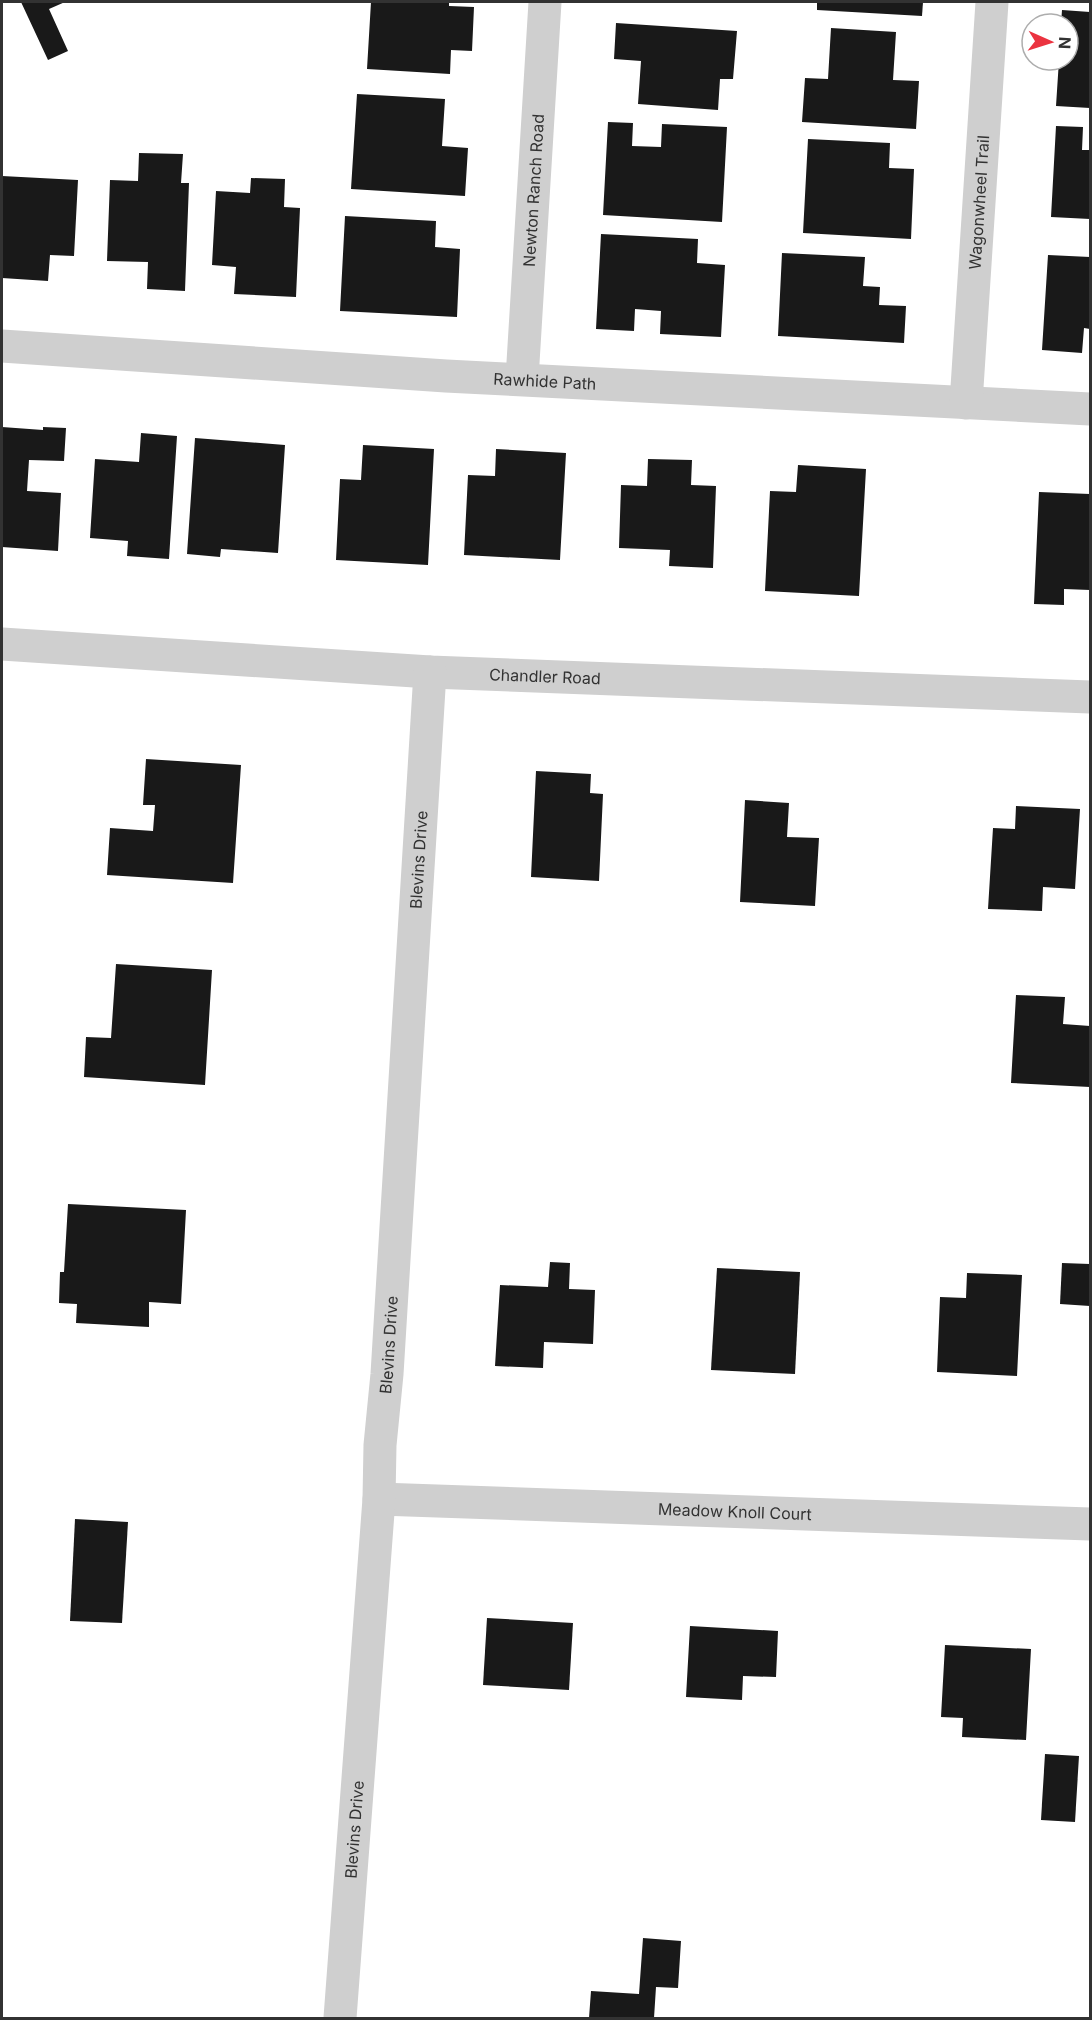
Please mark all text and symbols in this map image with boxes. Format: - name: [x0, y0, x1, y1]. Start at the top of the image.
- north arrow: [1020, 12, 1080, 72]
- text: N: [1055, 36, 1075, 49]
- street label: Newton Ranch Road: [519, 113, 548, 267]
- street label: Wagonwheel Trail: [965, 135, 993, 270]
- street label: Rawhide Path: [493, 368, 597, 394]
- street label: Chandler Road: [489, 664, 601, 688]
- street label: Blevins Drive: [406, 810, 431, 909]
- street label: Blevins Drive: [375, 1295, 402, 1395]
- street label: Meadow Knoll Court: [658, 1499, 812, 1524]
- street label: Blevins Drive: [341, 1780, 368, 1879]

